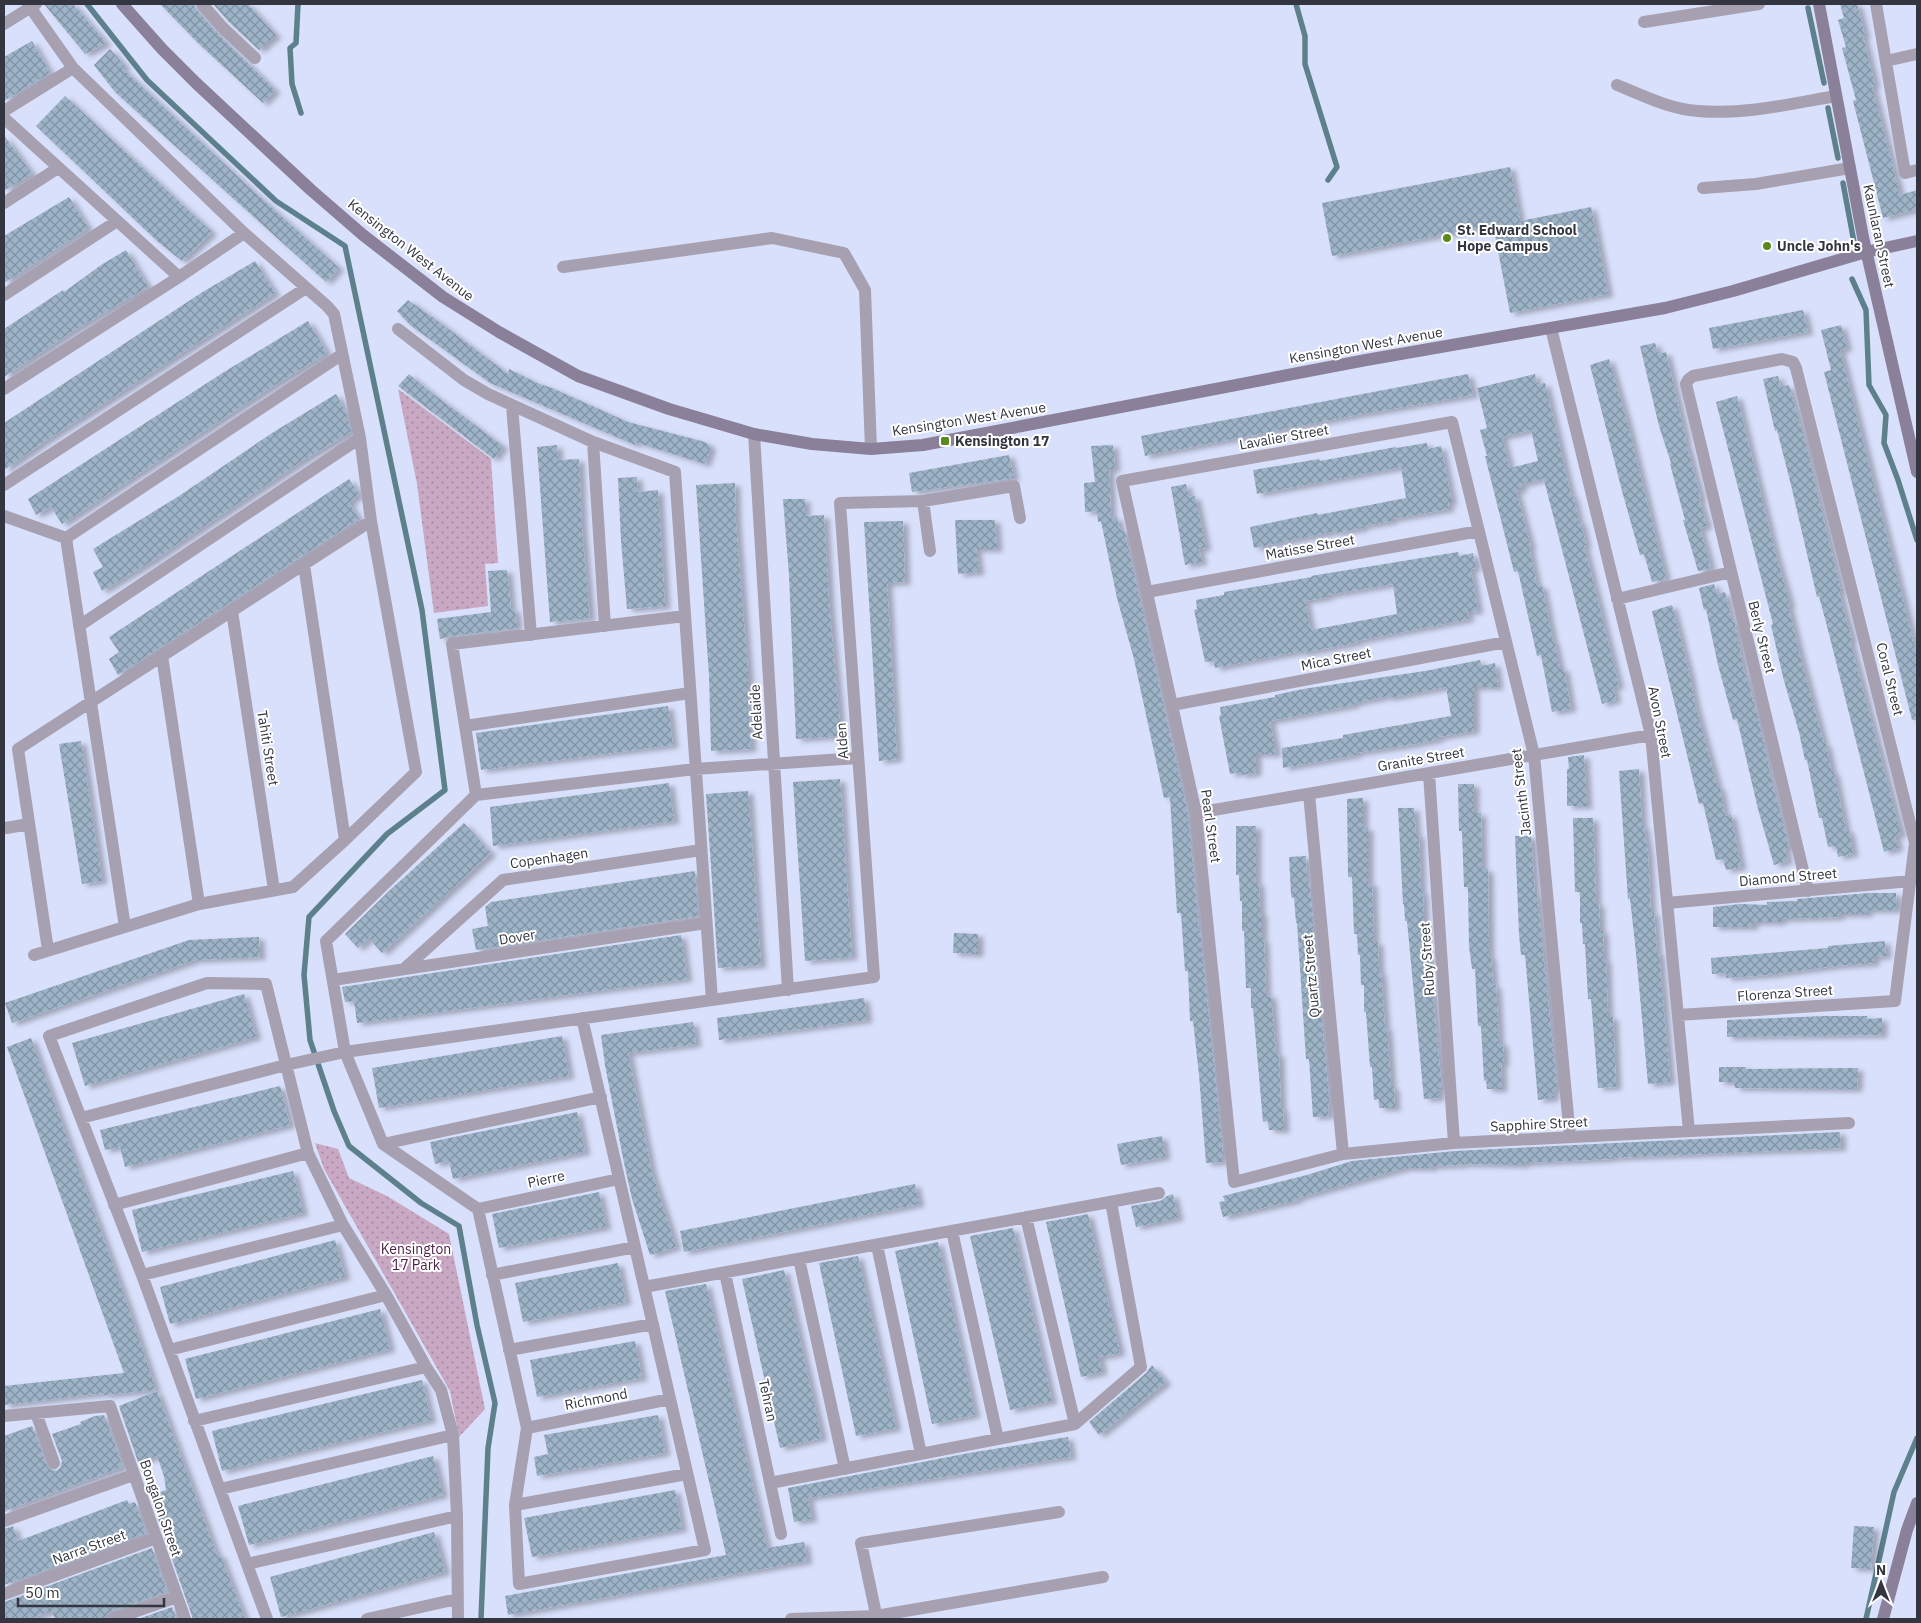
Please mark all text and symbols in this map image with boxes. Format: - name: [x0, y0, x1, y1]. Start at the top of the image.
- street label: Kaunlaran Street: [1859, 183, 1899, 290]
- street label: Kensington West Avenue: [344, 195, 478, 305]
- place label: St. Edward School Hope Campus: [1457, 221, 1577, 255]
- marker: St. Edward School Hope Campus: [1441, 232, 1453, 244]
- place label: Uncle John's: [1777, 237, 1861, 255]
- marker: Uncle John's: [1761, 240, 1773, 252]
- street label: Kensington West Avenue: [1288, 323, 1444, 367]
- street label: Kensington West Avenue: [891, 398, 1047, 440]
- street label: Lavalier Street: [1238, 420, 1330, 454]
- place label: Kensington 17: [955, 432, 1049, 450]
- marker: Kensington 17: [939, 435, 951, 447]
- street label: Matisse Street: [1264, 530, 1356, 564]
- street label: Berly Street: [1744, 599, 1780, 675]
- street label: Coral Street: [1872, 641, 1908, 717]
- street label: Mica Street: [1299, 643, 1373, 675]
- street label: Adelaide: [746, 684, 766, 740]
- street label: Avon Street: [1644, 684, 1676, 760]
- street label: Tahiti Street: [253, 709, 283, 787]
- street label: Alden: [832, 722, 852, 760]
- street label: Granite Street: [1376, 742, 1466, 776]
- street label: Jacinth Street: [1507, 747, 1535, 837]
- street label: Pearl Street: [1197, 788, 1225, 864]
- street label: Copenhagen: [509, 844, 589, 872]
- street label: Diamond Street: [1738, 864, 1838, 890]
- street label: Ruby Street: [1415, 922, 1439, 996]
- street label: Dover: [497, 925, 537, 949]
- street label: Quartz Street: [1298, 933, 1324, 1018]
- street label: Florenza Street: [1737, 981, 1834, 1005]
- street label: Sapphire Street: [1490, 1112, 1588, 1136]
- street label: Pierre: [526, 1166, 567, 1192]
- park label: Kensington 17 Park: [381, 1240, 451, 1274]
- street label: Tehran: [755, 1377, 781, 1423]
- street label: Richmond: [563, 1384, 629, 1414]
- street label: Bongalon Street: [136, 1457, 186, 1559]
- street label: Narra Street: [50, 1525, 128, 1569]
- north arrow: [1856, 1558, 1906, 1608]
- text: N: [1876, 1561, 1886, 1579]
- scale bar: [18, 1576, 164, 1608]
- text: 50 m: [25, 1583, 60, 1602]

